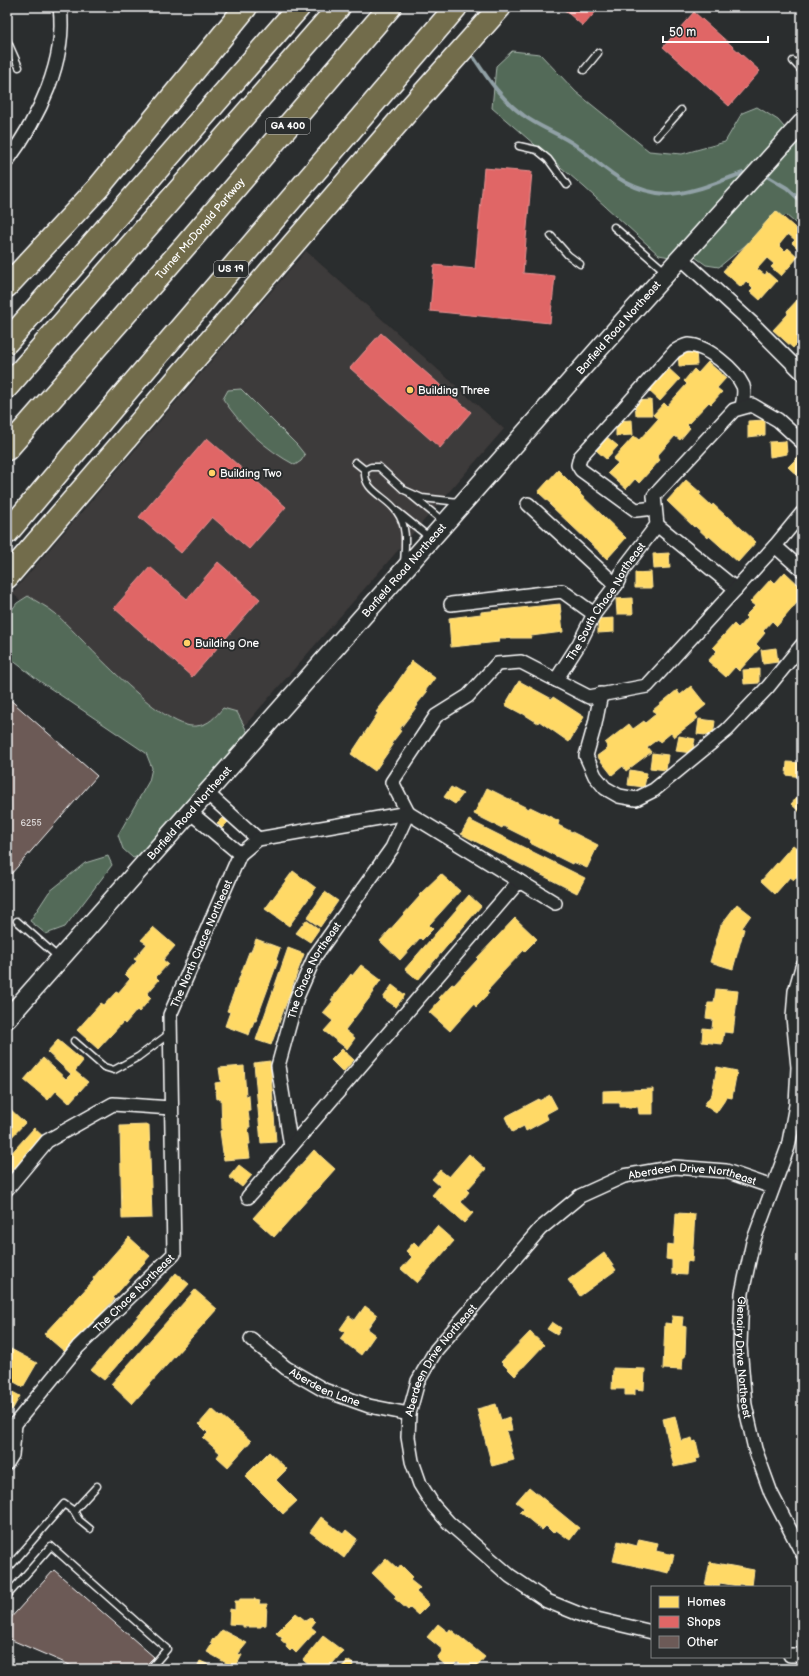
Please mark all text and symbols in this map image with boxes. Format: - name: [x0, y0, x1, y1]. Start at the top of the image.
- scale bar: [663, 18, 768, 44]
- text: 50 m: [669, 25, 696, 40]
- road number: GA 400: [266, 118, 310, 134]
- street label: Turner McDonald Parkway: [153, 175, 247, 282]
- road number: US 19: [214, 261, 248, 277]
- street label: Barfield Road Northeast: [573, 278, 664, 377]
- place label: Building Three: [418, 384, 490, 397]
- marker: Building Three: [405, 385, 415, 395]
- place label: Building Two: [220, 467, 282, 480]
- marker: Building Two: [207, 468, 217, 478]
- street label: Barfield Road Northeast: [359, 520, 449, 620]
- street label: The South Chace Northeast: [563, 539, 648, 663]
- place label: Building One: [195, 637, 260, 650]
- marker: Building One: [182, 638, 192, 648]
- street label: Barfield Road Northeast: [144, 763, 234, 862]
- house number: 6255: [20, 818, 42, 829]
- street label: The North Chace Northeast: [167, 877, 235, 1010]
- street label: The Chace Northeast: [285, 919, 344, 1020]
- street label: Aberdeen Drive Northeast: [627, 1160, 759, 1188]
- street label: The Chace Northeast: [91, 1251, 177, 1335]
- street label: Glenairy Drive Northeast: [733, 1296, 754, 1420]
- street label: Aberdeen Drive Northeast: [402, 1301, 479, 1418]
- street label: Aberdeen Lane: [287, 1365, 362, 1409]
- legend: [651, 1586, 791, 1658]
- text: Homes: [687, 1595, 726, 1610]
- text: Shops: [687, 1615, 721, 1630]
- text: Other: [687, 1635, 719, 1650]

